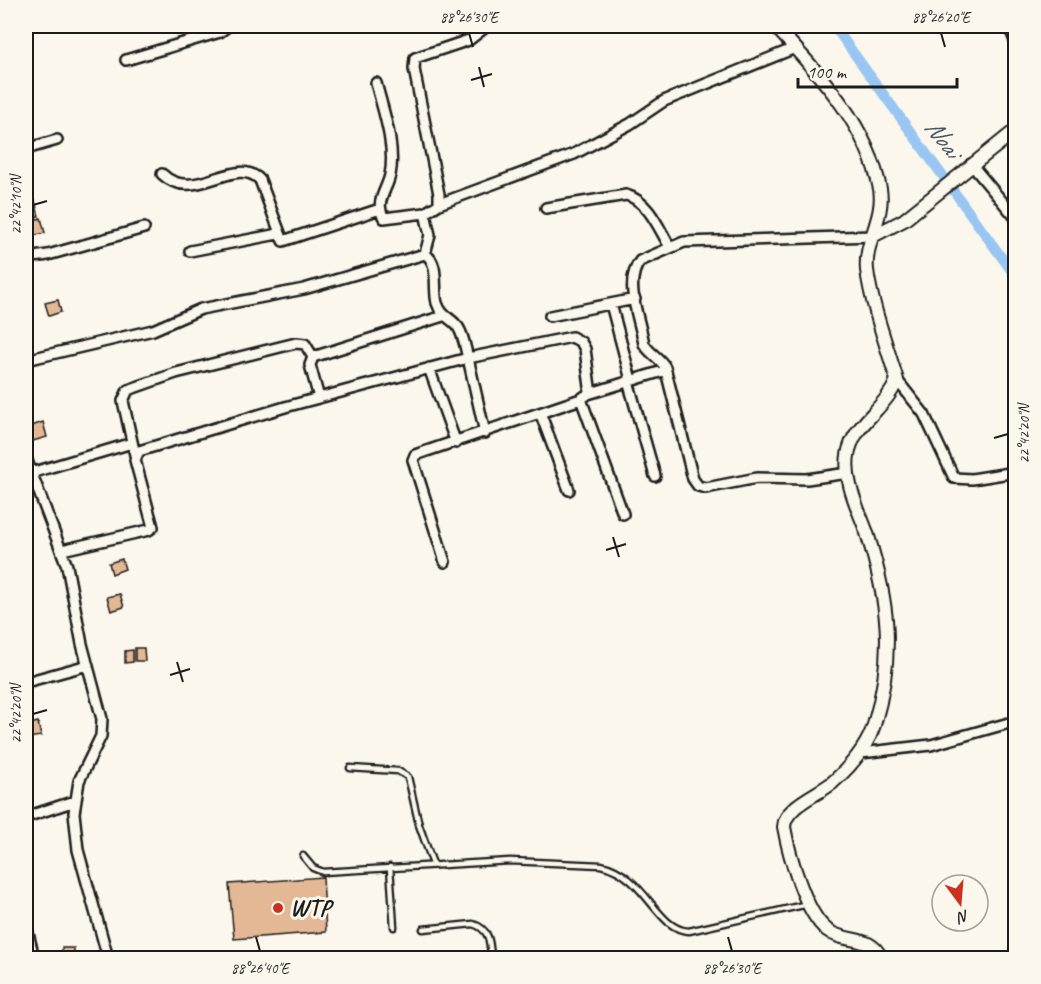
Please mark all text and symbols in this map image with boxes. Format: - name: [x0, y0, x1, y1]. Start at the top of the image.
- text: 88°26'30"E: [440, 8, 500, 27]
- text: 88°26'20"E: [912, 8, 972, 27]
- scale bar: [798, 51, 957, 89]
- text: 100 m: [807, 61, 848, 83]
- water label: Noai: [918, 112, 972, 169]
- text: 22°42'10"N: [7, 172, 26, 235]
- text: 22°42'20"N: [1015, 401, 1034, 464]
- text: 22°42'20"N: [7, 681, 26, 744]
- north arrow: [930, 873, 990, 933]
- place label: WTP: [290, 893, 334, 923]
- marker: WTP: [271, 901, 285, 915]
- text: N: [953, 905, 971, 928]
- text: 88°26'40"E: [231, 959, 291, 978]
- text: 88°26'30"E: [703, 959, 763, 978]

